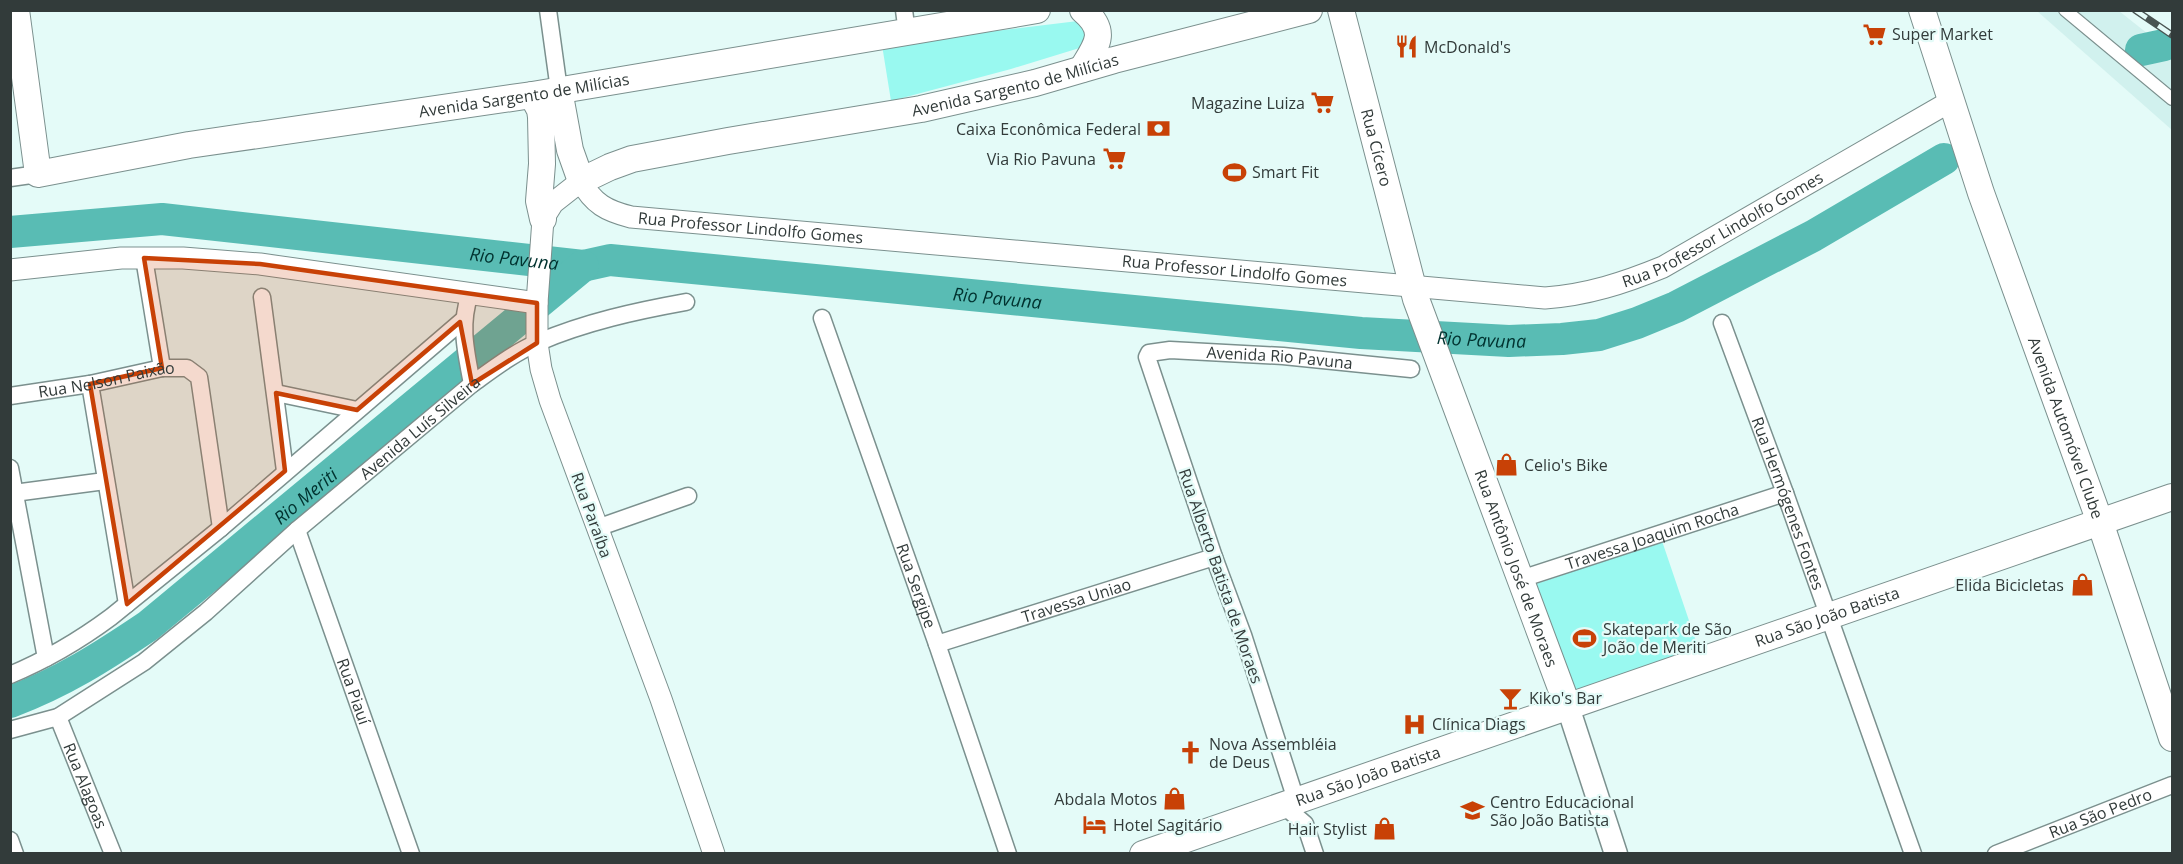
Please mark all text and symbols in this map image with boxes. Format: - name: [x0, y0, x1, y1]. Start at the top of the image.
- supermarket icon: Super Market: [1861, 21, 1887, 47]
- place label: Super Market: [1892, 23, 1993, 45]
- restaurant icon: McDonald's: [1393, 34, 1419, 60]
- place label: McDonald's: [1424, 36, 1511, 58]
- street label: Avenida Sargento de Milícias: [910, 48, 1121, 121]
- street label: Avenida Sargento de Milícias: [417, 68, 631, 122]
- supermarket icon: Magazine Luiza: [1310, 90, 1336, 116]
- place label: Magazine Luiza: [1191, 92, 1305, 114]
- street label: Rua Cícero: [1356, 106, 1397, 189]
- bank icon: Caixa Econômica Federal: [1146, 116, 1172, 142]
- place label: Caixa Econômica Federal: [956, 118, 1141, 140]
- supermarket icon: Via Rio Pavuna: [1101, 146, 1127, 172]
- place label: Via Rio Pavuna: [987, 148, 1096, 170]
- sports icon: Smart Fit: [1221, 159, 1247, 185]
- place label: Smart Fit: [1252, 161, 1319, 183]
- street label: Rua Professor Lindolfo Gomes: [1619, 166, 1827, 293]
- street label: Rua Professor Lindolfo Gomes: [637, 207, 864, 249]
- water label: Rio Pavuna: [469, 241, 560, 275]
- street label: Rua Professor Lindolfo Gomes: [1121, 250, 1348, 291]
- water label: Rio Pavuna: [952, 281, 1043, 314]
- water label: Rio Pavuna: [1436, 325, 1526, 353]
- street label: Avenida Automóvel Clube: [2023, 334, 2109, 522]
- street label: Avenida Rio Pavuna: [1206, 341, 1354, 374]
- street label: Rua Nelson Paixão: [37, 357, 175, 403]
- street label: Avenida Luís Silveira: [355, 371, 485, 484]
- street label: Rua Hermógenes Fontes: [1747, 414, 1829, 593]
- shop icon: Celio's Bike: [1493, 452, 1519, 478]
- place label: Celio's Bike: [1524, 454, 1608, 476]
- water label: Rio Meriti: [268, 462, 342, 529]
- street label: Rua Alberto Batista de Moraes: [1174, 466, 1268, 686]
- street label: Rua Antônio José de Moraes: [1469, 466, 1563, 670]
- street label: Rua Paraíba: [566, 469, 618, 561]
- street label: Travessa Joaquim Rocha: [1563, 498, 1742, 575]
- street label: Rua Sergipe: [891, 540, 942, 631]
- shop icon: Elida Bicicletas: [2069, 572, 2095, 598]
- street label: Travessa Uniao: [1019, 573, 1134, 628]
- place label: Elida Bicicletas: [1955, 574, 2064, 596]
- street label: Rua São João Batista: [1752, 581, 1902, 652]
- place label: Skatepark de São João de Meriti: [1601, 618, 1732, 658]
- sports icon: Skatepark de São João de Meriti: [1572, 625, 1598, 651]
- street label: Rua Piauí: [332, 655, 376, 728]
- bar icon: Kiko's Bar: [1498, 685, 1524, 711]
- place label: Kiko's Bar: [1529, 687, 1602, 709]
- hospital icon: Clínica Diags: [1401, 711, 1427, 737]
- place label: Clínica Diags: [1432, 713, 1526, 735]
- place label: Nova Assembléia de Deus: [1209, 733, 1337, 773]
- street label: Rua Alagoas: [58, 740, 113, 832]
- church icon: Nova Assembléia de Deus: [1178, 740, 1204, 766]
- street label: Rua São João Batista: [1292, 741, 1443, 811]
- street label: Rua São Pedro: [2046, 783, 2155, 843]
- shop icon: Abdala Motos: [1162, 786, 1188, 812]
- place label: Abdala Motos: [1054, 788, 1157, 810]
- place label: Centro Educacional São João Batista: [1490, 791, 1634, 831]
- school or university icon: Centro Educacional São João Batista: [1459, 798, 1485, 824]
- hotel icon: Hotel Sagitário: [1082, 812, 1108, 838]
- place label: Hotel Sagitário: [1113, 814, 1223, 836]
- shop icon: Hair Stylist: [1372, 816, 1398, 842]
- place label: Hair Stylist: [1288, 818, 1367, 840]

